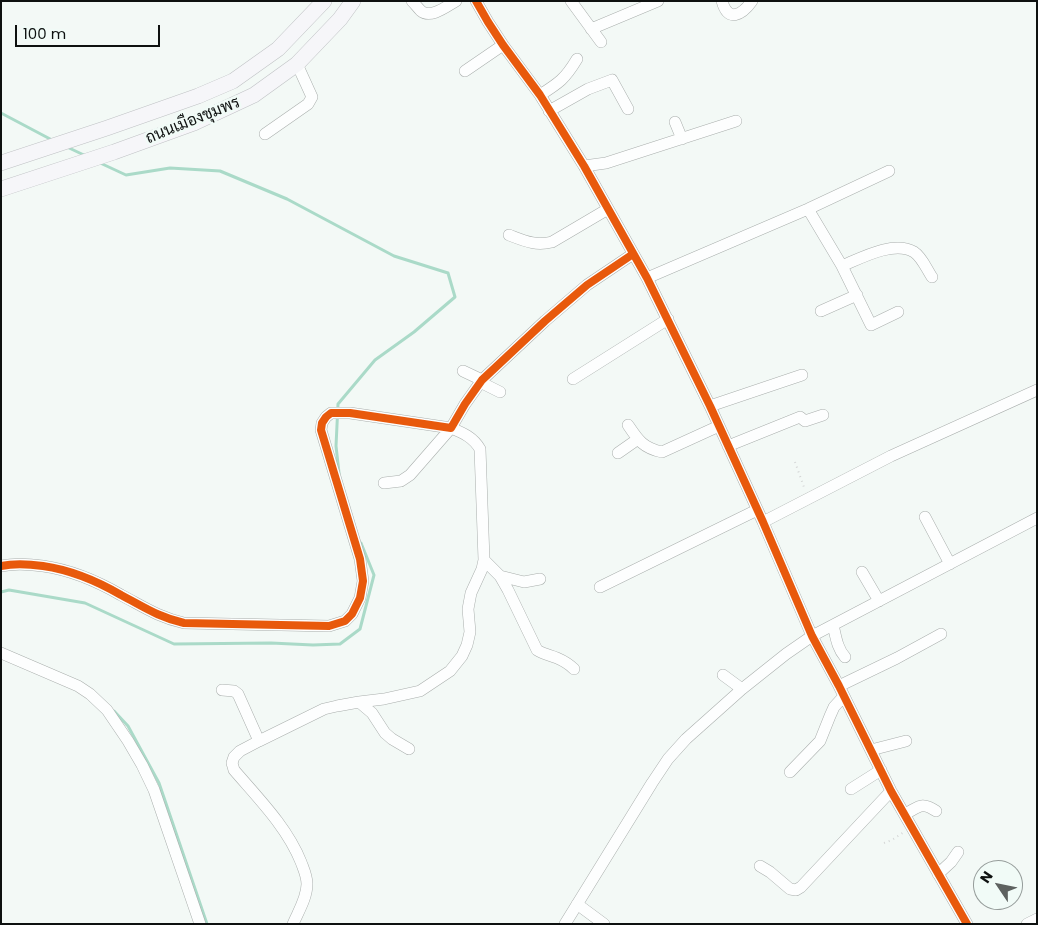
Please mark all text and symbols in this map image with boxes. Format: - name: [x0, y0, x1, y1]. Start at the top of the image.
- scale bar: [18, 15, 162, 47]
- text: 100 m: [23, 23, 66, 44]
- street label: ถนนเมืองชุมพร: [143, 93, 243, 149]
- north arrow: [973, 860, 1023, 910]
- text: N: [975, 867, 998, 887]

